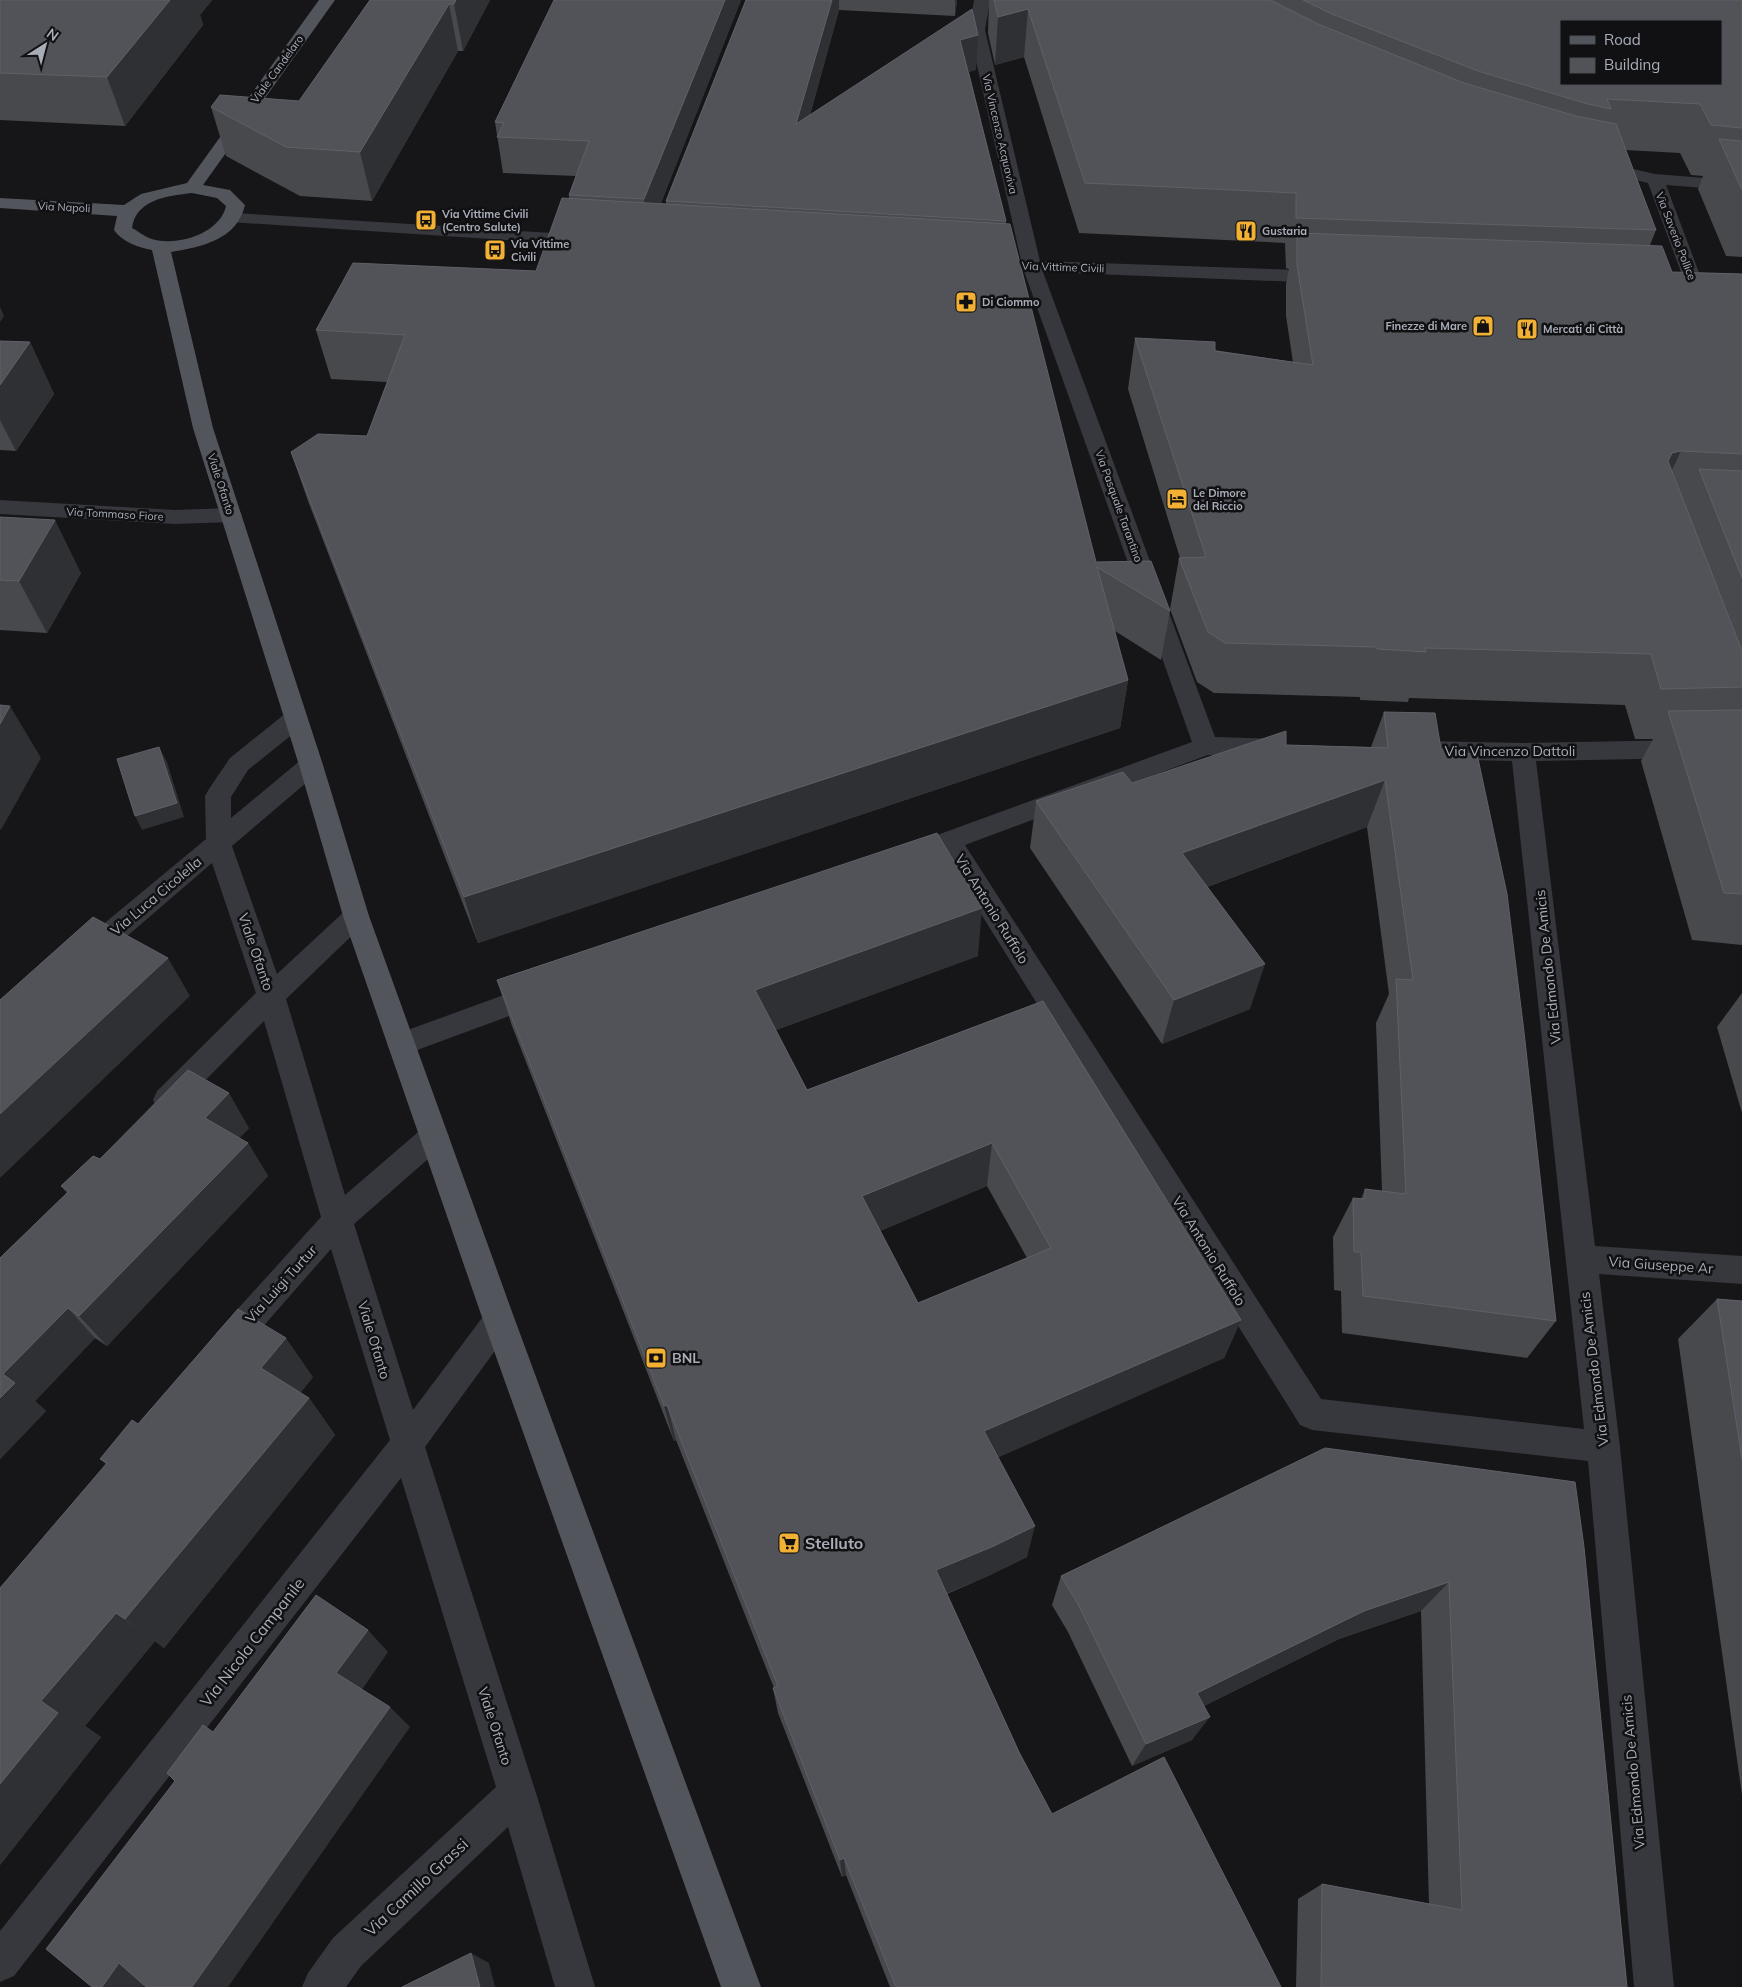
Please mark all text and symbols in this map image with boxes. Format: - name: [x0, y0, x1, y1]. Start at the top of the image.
- north arrow: [20, 20, 70, 70]
- legend: [1560, 20, 1722, 85]
- text: N: [43, 24, 62, 45]
- text: Road: [1604, 30, 1641, 49]
- street label: Viale Candelaro: [248, 32, 306, 106]
- text: Building: [1604, 55, 1660, 74]
- street label: Via Vincenzo Acquaviva: [979, 73, 1021, 195]
- street label: Via Saverio Pollice: [1653, 190, 1699, 282]
- street label: Via Napoli: [37, 199, 91, 215]
- place label: Via Vittime Civili (Centro Salute): [441, 207, 528, 234]
- bus stop icon: Via Vittime Civili (Centro Salute): [414, 208, 438, 232]
- restaurant icon: Gustaria: [1234, 219, 1258, 243]
- place label: Gustaria: [1262, 224, 1307, 238]
- place label: Via Vittime Civili: [510, 237, 569, 264]
- bus stop icon: Via Vittime Civili: [483, 238, 507, 262]
- street label: Via Vittime Civili: [1021, 259, 1105, 275]
- pharmacy icon: Di Ciommo: [954, 290, 978, 314]
- place label: Di Ciommo: [982, 295, 1040, 309]
- shop icon: Finezze di Mare: [1471, 314, 1495, 338]
- restaurant icon: Mercati di Città: [1515, 317, 1539, 341]
- place label: Finezze di Mare: [1385, 319, 1467, 333]
- place label: Mercati di Città: [1543, 322, 1623, 336]
- street label: Via Pasquale Tarantino: [1092, 448, 1146, 564]
- street label: Viale Ofanto: [205, 452, 237, 516]
- place label: Le Dimore del Riccio: [1193, 486, 1246, 513]
- hotel icon: Le Dimore del Riccio: [1165, 487, 1189, 511]
- street label: Via Tommaso Fiore: [66, 504, 164, 524]
- street label: Via Vincenzo Dattoli: [1445, 742, 1575, 760]
- street label: Via Antonio Ruffolo: [951, 851, 1033, 967]
- street label: Via Luca Cicolella: [107, 853, 205, 939]
- street label: Via Edmondo De Amicis: [1531, 889, 1565, 1045]
- street label: Viale Ofanto: [234, 911, 278, 993]
- street label: Via Antonio Ruffolo: [1168, 1193, 1250, 1309]
- street label: Via Luigi Turtur: [241, 1241, 321, 1327]
- street label: Via Giuseppe Ar: [1608, 1252, 1715, 1278]
- street label: Via Edmondo De Amicis: [1576, 1291, 1612, 1447]
- street label: Viale Ofanto: [354, 1299, 394, 1381]
- bank icon: BNL: [644, 1346, 668, 1370]
- place label: BNL: [672, 1349, 700, 1367]
- supermarket icon: Stelluto: [777, 1531, 801, 1555]
- place label: Stelluto: [805, 1533, 863, 1553]
- street label: Via Nicola Campanile: [195, 1574, 309, 1710]
- street label: Viale Ofanto: [474, 1685, 516, 1767]
- street label: Via Edmondo De Amicis: [1617, 1694, 1649, 1850]
- street label: Via Camillo Grassi: [360, 1834, 472, 1940]

